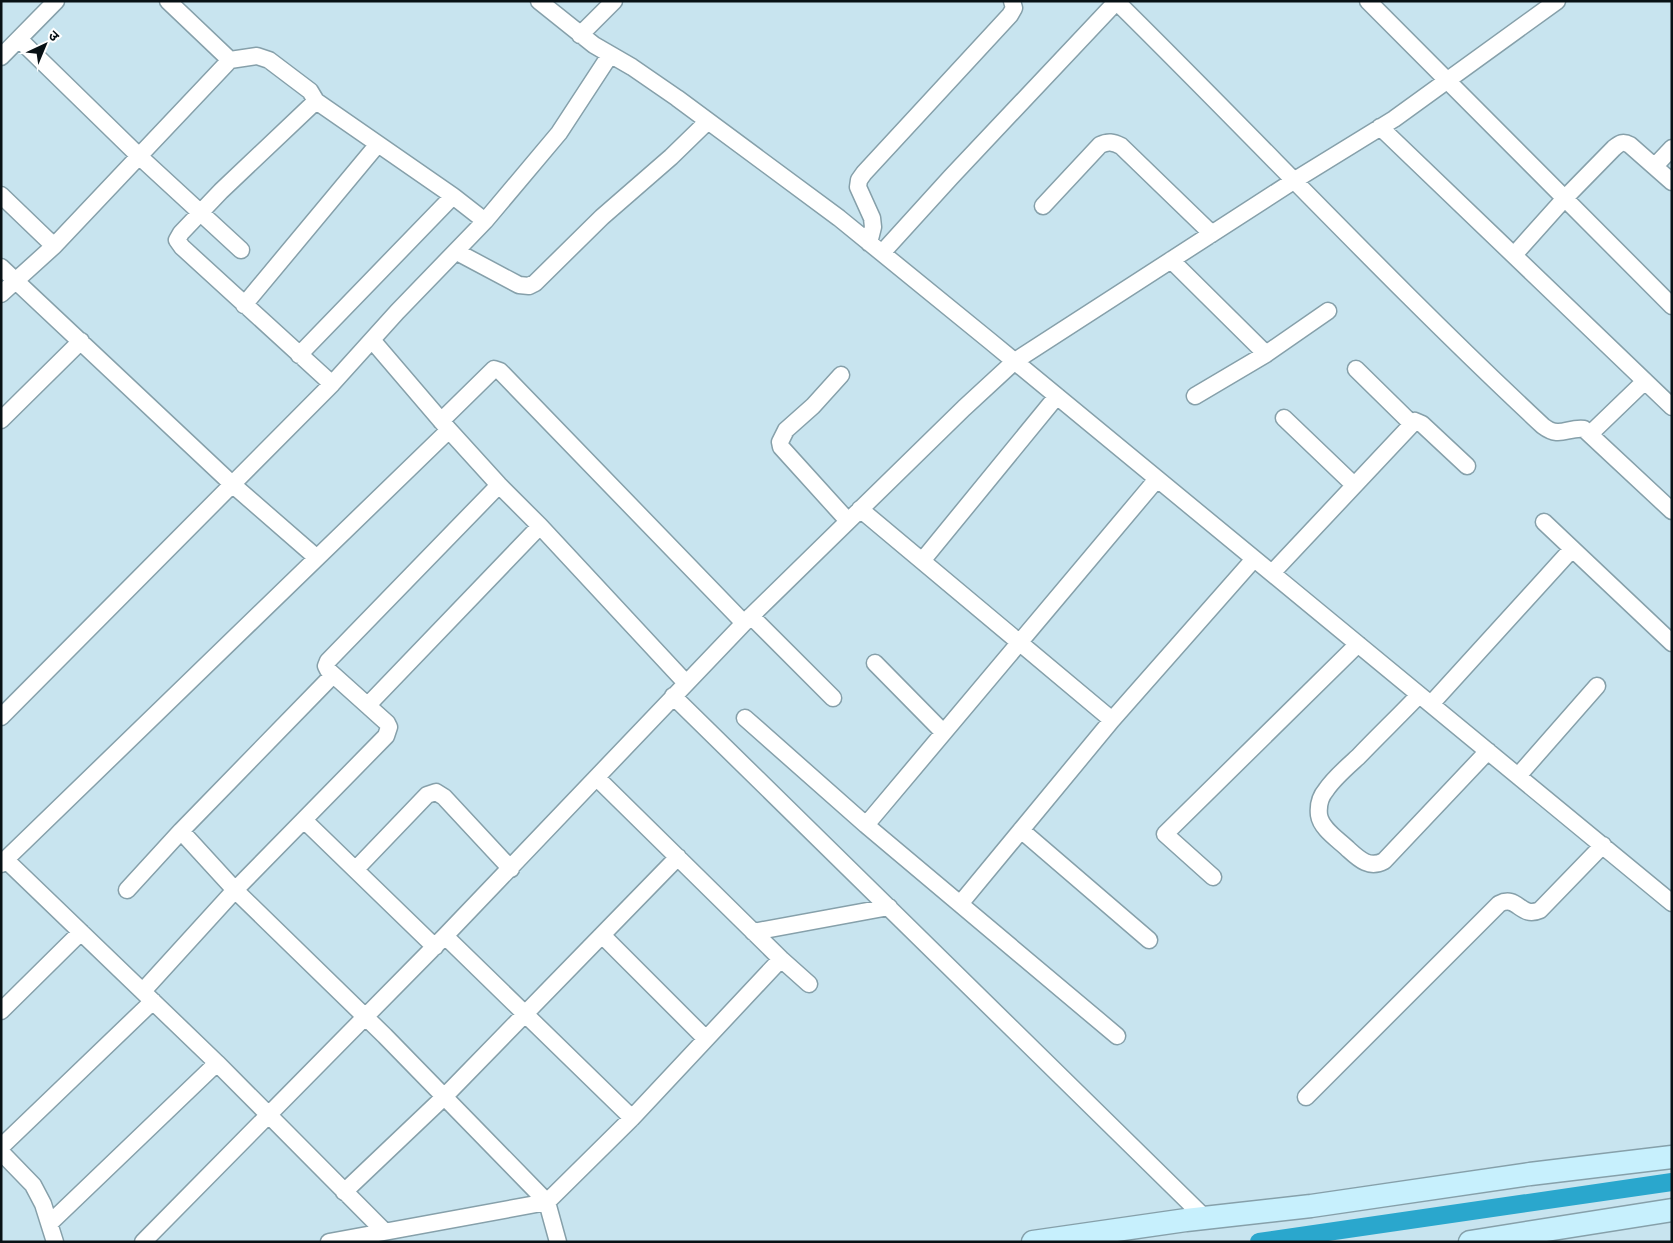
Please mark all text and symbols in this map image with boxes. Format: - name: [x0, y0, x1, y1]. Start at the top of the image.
- north arrow: [20, 20, 70, 70]
- text: उ: [46, 27, 63, 45]

